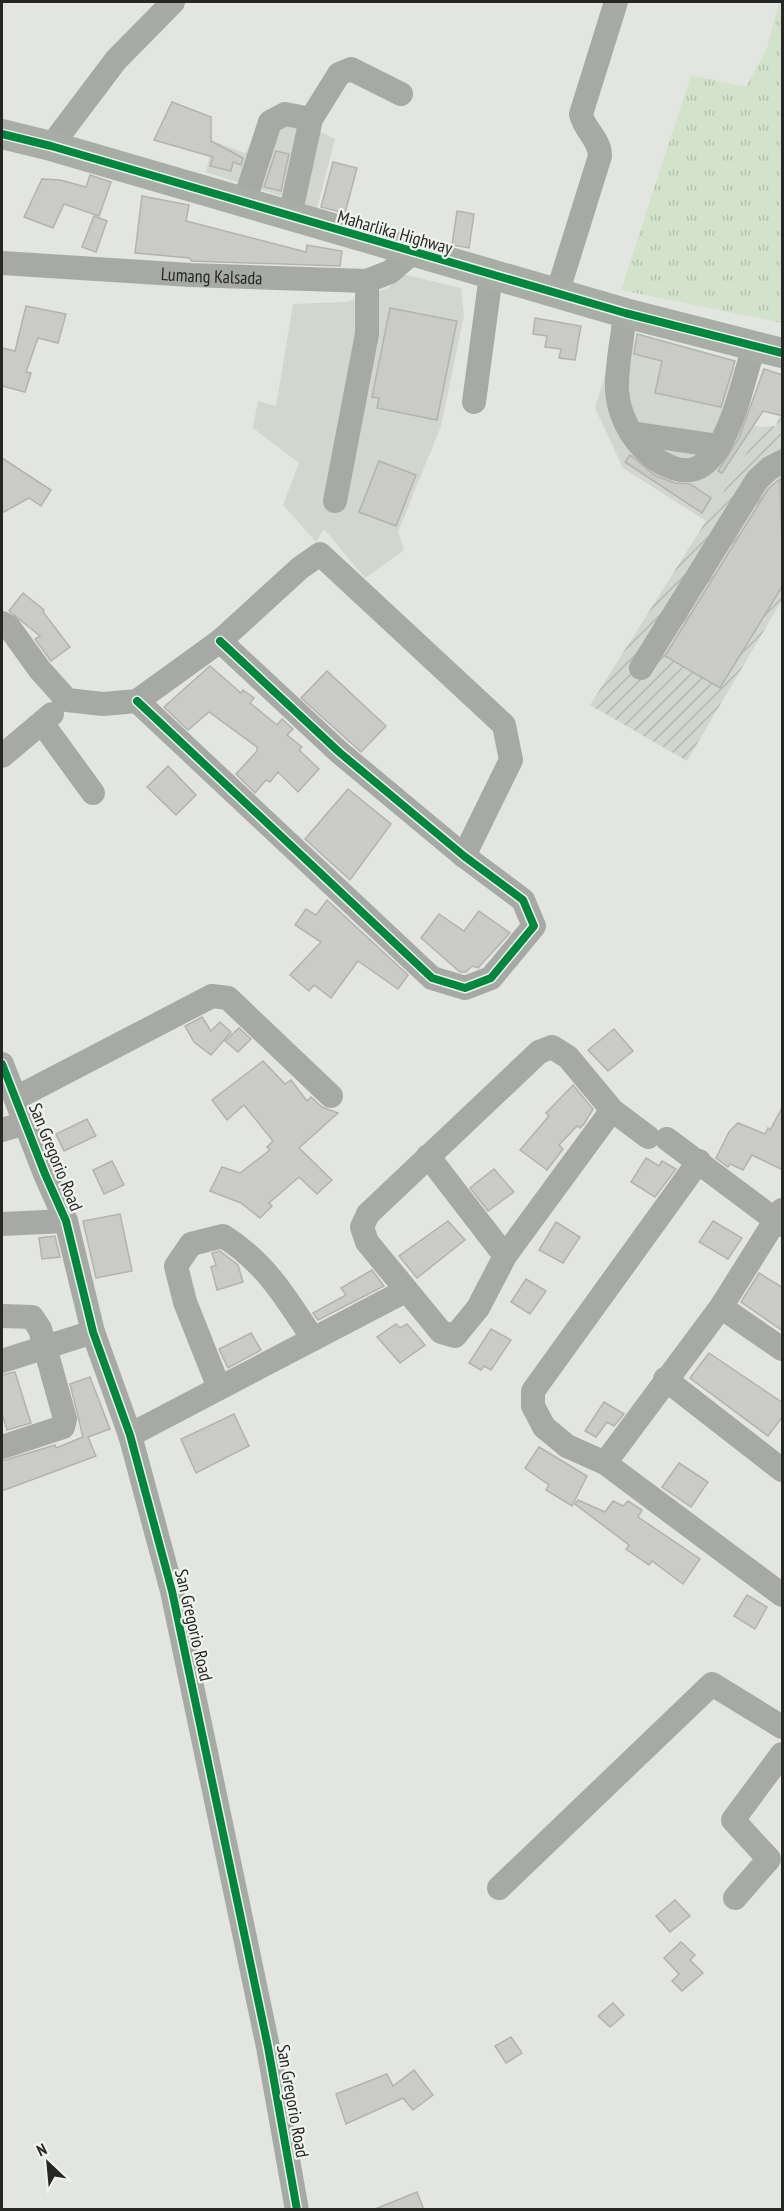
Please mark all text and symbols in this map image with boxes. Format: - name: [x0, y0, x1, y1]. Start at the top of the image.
- street label: Maharlika Highway: [335, 205, 455, 259]
- street label: Lumang Kalsada: [160, 262, 263, 289]
- street label: San Gregorio Road: [24, 1100, 88, 1214]
- street label: San Gregorio Road: [170, 1567, 218, 1683]
- street label: San Gregorio Road: [272, 2043, 314, 2159]
- north arrow: [18, 2133, 78, 2193]
- text: N: [33, 2139, 50, 2160]

